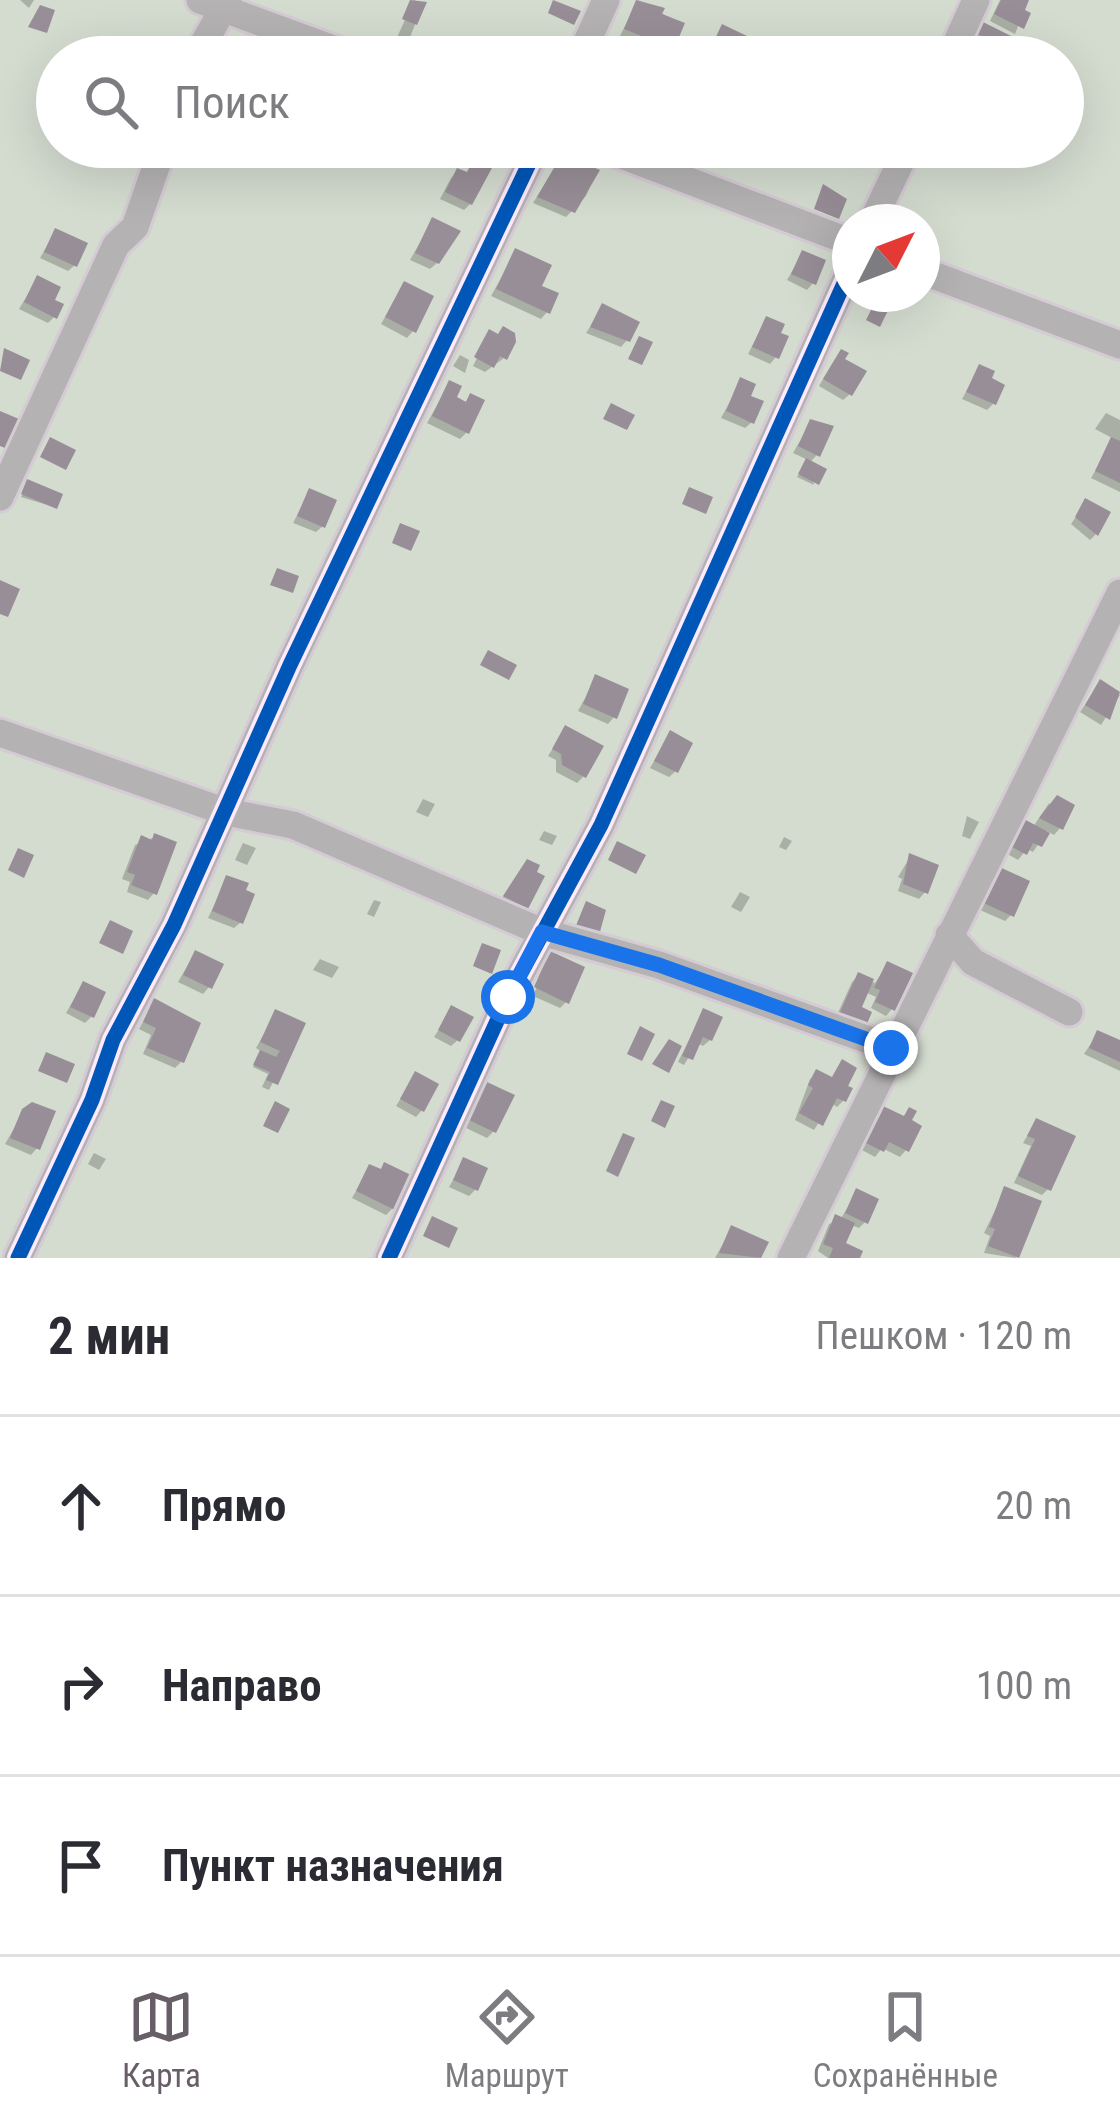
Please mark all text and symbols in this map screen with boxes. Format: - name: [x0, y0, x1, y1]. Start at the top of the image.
- search box: [36, 36, 1084, 168]
- icon: search: [78, 69, 144, 135]
- text: Поиск: [174, 76, 290, 129]
- north arrow: [832, 204, 940, 312]
- route start: [481, 970, 535, 1024]
- route end: [864, 1021, 918, 1075]
- text: 2 мин: [48, 1307, 170, 1366]
- text: Пешком · 120 m: [815, 1313, 1072, 1359]
- icon: ahead: [48, 1473, 114, 1539]
- text: Прямо: [162, 1479, 286, 1532]
- text: 20 m: [995, 1483, 1072, 1529]
- icon: right: [48, 1653, 114, 1719]
- text: Направо: [162, 1659, 322, 1712]
- text: 100 m: [976, 1663, 1072, 1709]
- icon: arrive: [48, 1833, 114, 1899]
- text: Пункт назначения: [162, 1839, 504, 1892]
- tab: Карта: [122, 1984, 201, 2095]
- tab: Маршрут: [445, 1984, 569, 2095]
- tab: Сохранённые: [813, 1984, 998, 2095]

